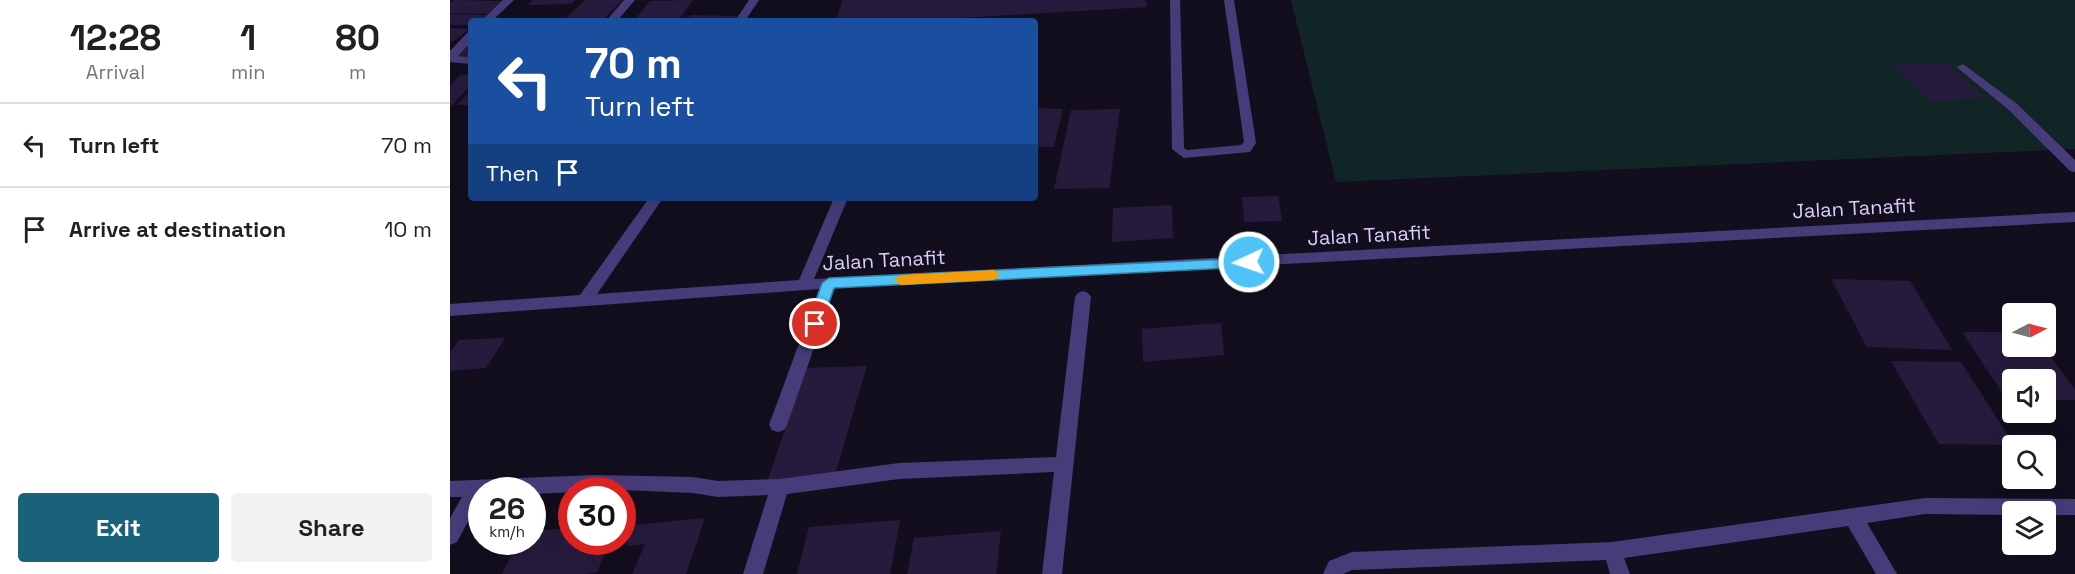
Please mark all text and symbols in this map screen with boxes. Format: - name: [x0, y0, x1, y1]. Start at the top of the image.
- text: 12:28: [70, 15, 161, 61]
- text: 1: [240, 15, 256, 61]
- text: 80: [335, 15, 380, 61]
- text: 70 m: [585, 37, 682, 90]
- icon: left: [486, 42, 564, 120]
- text: Arrival: [86, 59, 145, 85]
- text: min: [231, 59, 265, 85]
- text: m: [349, 59, 366, 85]
- text: Turn left: [585, 89, 695, 124]
- icon: left: [18, 129, 51, 162]
- text: Turn left: [69, 131, 159, 159]
- text: 70 m: [381, 131, 432, 159]
- icon: arrive: [551, 156, 584, 189]
- text: Then: [486, 159, 539, 187]
- street label: Jalan Tanafit: [1792, 192, 1916, 224]
- icon: arrive: [18, 213, 51, 246]
- text: Arrive at destination: [69, 215, 286, 243]
- text: 10 m: [384, 215, 432, 243]
- street label: Jalan Tanafit: [1307, 219, 1431, 251]
- position arrow: [1217, 230, 1281, 294]
- street label: Jalan Tanafit: [822, 244, 946, 276]
- pin: [789, 298, 840, 349]
- north arrow: [2002, 303, 2056, 357]
- map controls: [2002, 303, 2056, 555]
- icon: arrive: [798, 307, 831, 340]
- button: sound: [2002, 369, 2056, 423]
- button: search: [2002, 435, 2056, 489]
- speed limit sign: 30: [558, 477, 636, 555]
- text: 26: [489, 489, 525, 528]
- button: Exit: [18, 493, 219, 562]
- button: Share: [231, 493, 432, 562]
- button: layers: [2002, 501, 2056, 555]
- text: km/h: [489, 522, 525, 541]

